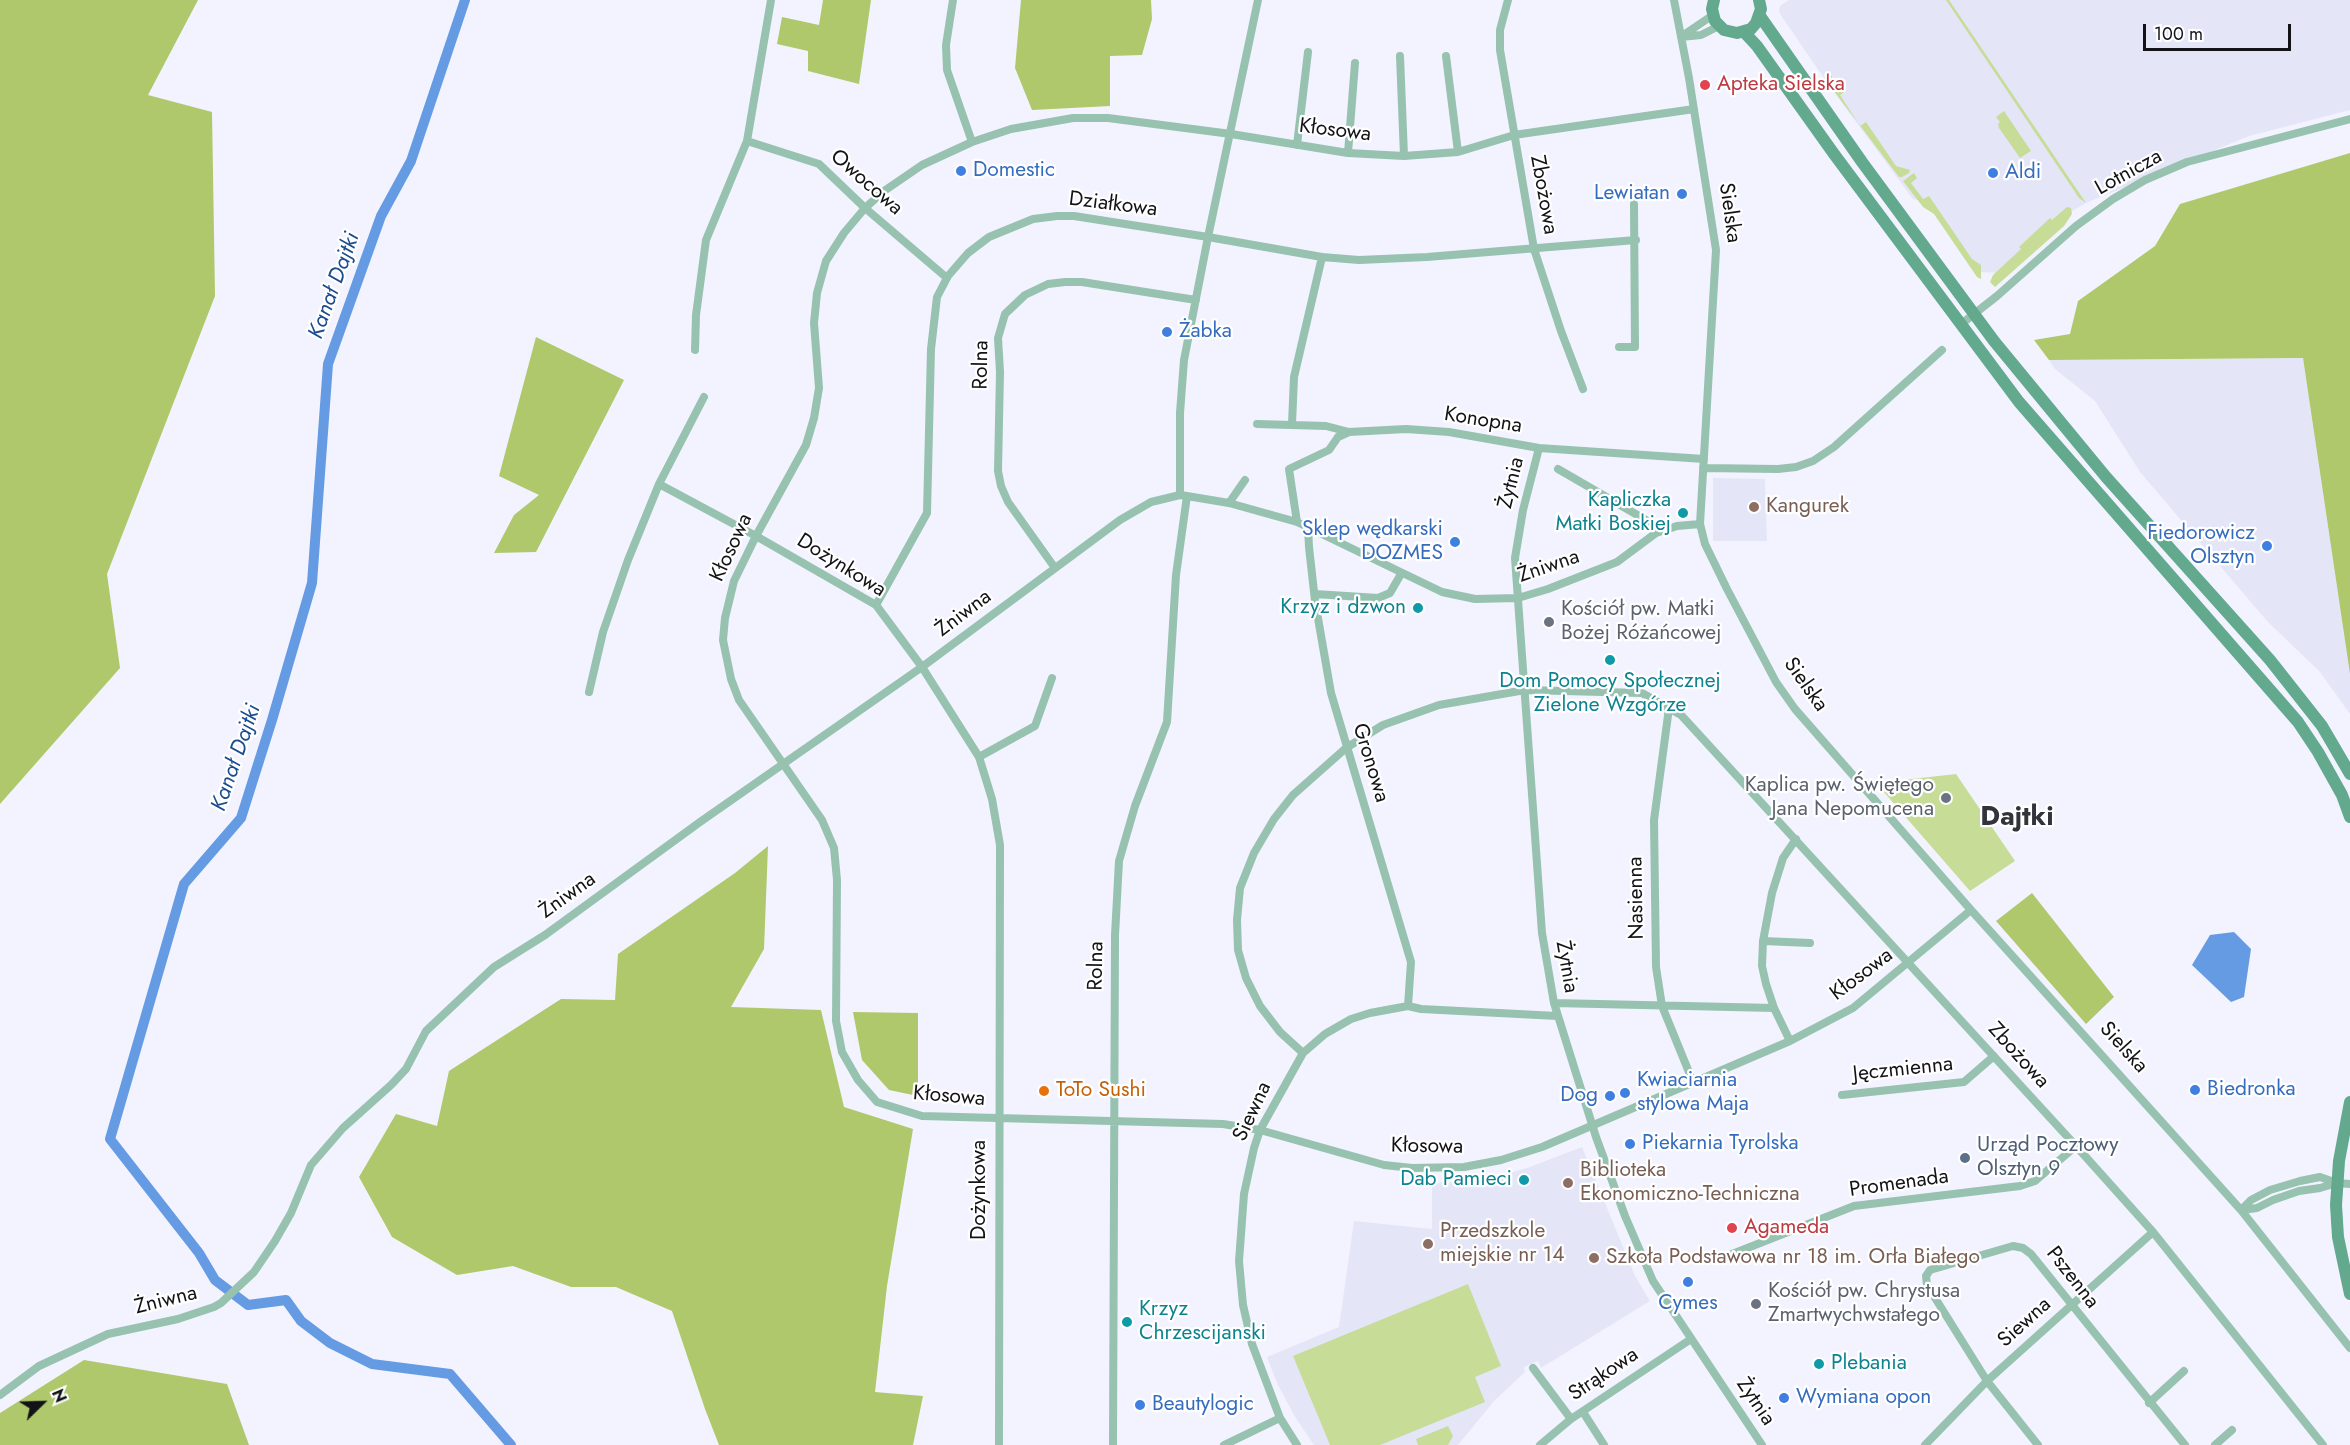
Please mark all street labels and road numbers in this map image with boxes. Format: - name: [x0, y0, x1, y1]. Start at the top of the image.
- street label: Kłosowa: [1298, 114, 1372, 148]
- street label: Lotnicza: [2091, 144, 2167, 202]
- street label: Owocowa: [825, 145, 907, 221]
- street label: Zbożowa: [1524, 153, 1562, 237]
- street label: Sielska: [1712, 181, 1746, 245]
- street label: Działkowa: [1067, 187, 1159, 223]
- street label: Rolna: [969, 340, 995, 390]
- street label: Konopna: [1442, 402, 1524, 440]
- street label: Żytnia: [1493, 455, 1531, 511]
- street label: Kłosowa: [705, 510, 759, 586]
- street label: Dożynkowa: [792, 529, 890, 603]
- street label: Żniwna: [1515, 545, 1583, 589]
- street label: Żniwna: [931, 585, 997, 643]
- street label: Sielska: [1777, 653, 1833, 717]
- street label: Gronowa: [1346, 720, 1394, 806]
- street label: Nasienna: [1624, 856, 1650, 940]
- street label: Żniwna: [535, 867, 601, 925]
- street label: Żytnia: [1549, 939, 1583, 995]
- street label: Rolna: [1084, 941, 1110, 991]
- street label: Kłosowa: [1826, 943, 1898, 1007]
- street label: Sielska: [2093, 1017, 2153, 1079]
- street label: Zbożowa: [1982, 1018, 2054, 1094]
- street label: Jęczmienna: [1852, 1052, 1954, 1088]
- street label: Siewna: [1228, 1078, 1278, 1146]
- street label: Kłosowa: [912, 1081, 986, 1113]
- street label: Kłosowa: [1391, 1134, 1463, 1160]
- street label: Dożynkowa: [967, 1140, 993, 1240]
- street label: Promenada: [1848, 1165, 1950, 1203]
- street label: Pszenna: [2040, 1242, 2104, 1314]
- street label: Żniwna: [132, 1281, 200, 1321]
- street label: Siewna: [1993, 1293, 2057, 1353]
- street label: Strąkowa: [1564, 1343, 1644, 1407]
- street label: Żytnia: [1730, 1373, 1780, 1431]

